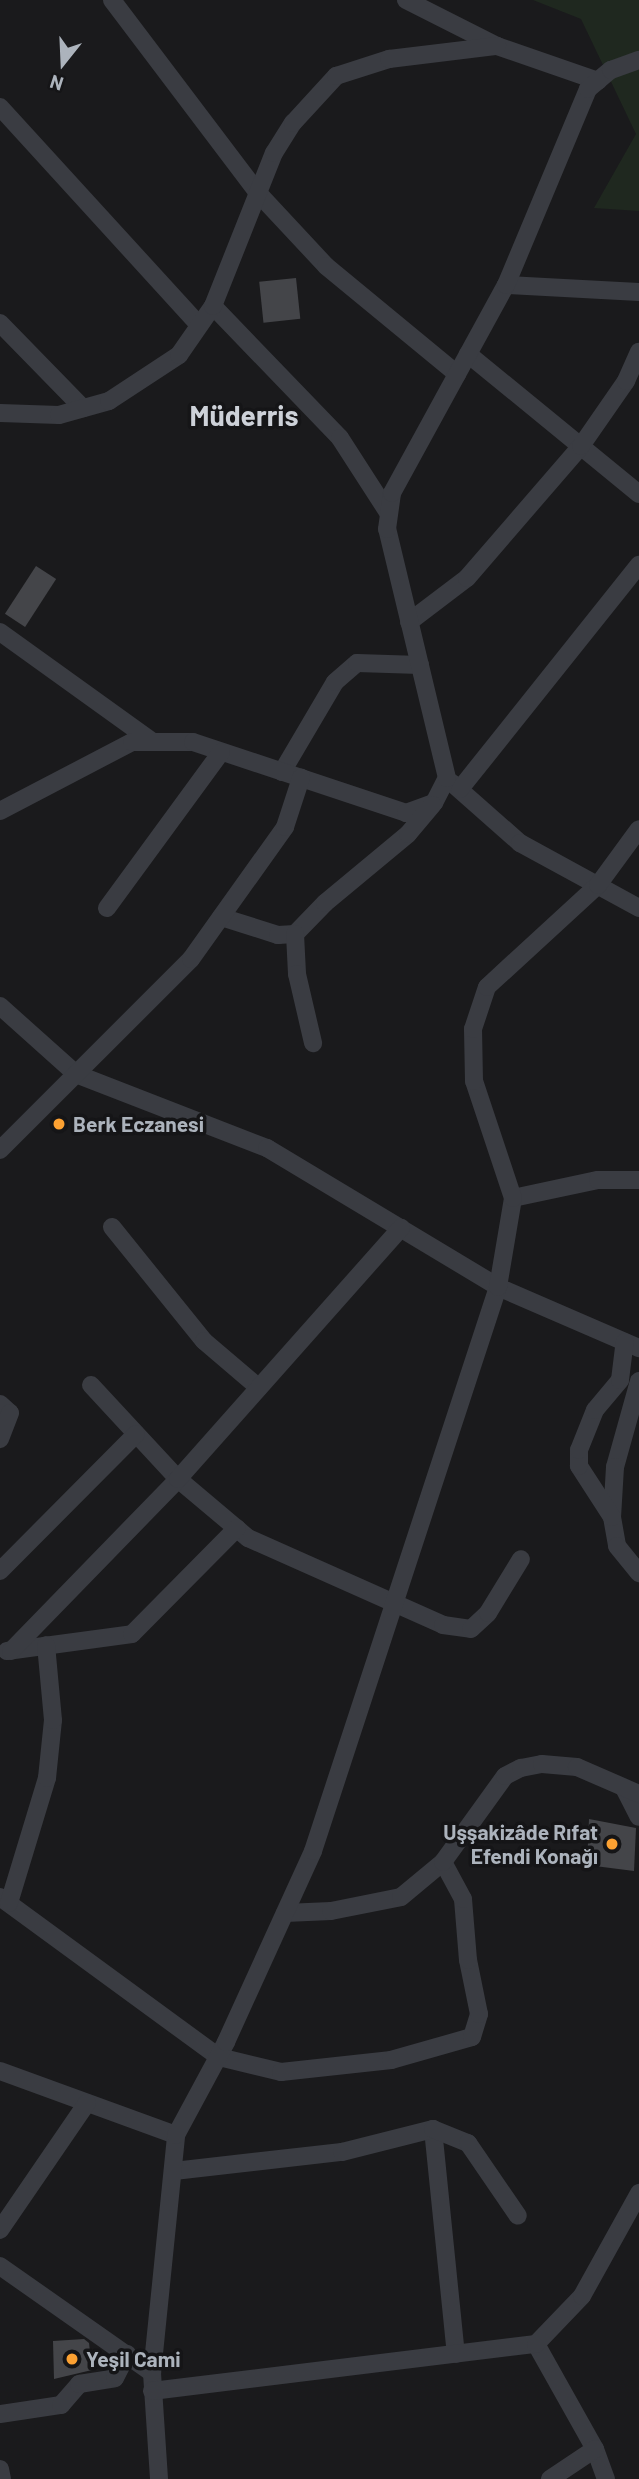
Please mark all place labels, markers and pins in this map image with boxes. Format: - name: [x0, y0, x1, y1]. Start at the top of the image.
- place label: Berk Eczanesi: [73, 1111, 204, 1137]
- marker: Berk Eczanesi: [51, 1116, 67, 1132]
- place label: Uşşakizâde Rıfat Efendi Konağı: [443, 1819, 598, 1869]
- marker: Uşşakizâde Rıfat Efendi Konağı: [604, 1836, 620, 1852]
- place label: Yeşil Cami: [86, 2346, 181, 2372]
- marker: Yeşil Cami: [64, 2351, 80, 2367]

